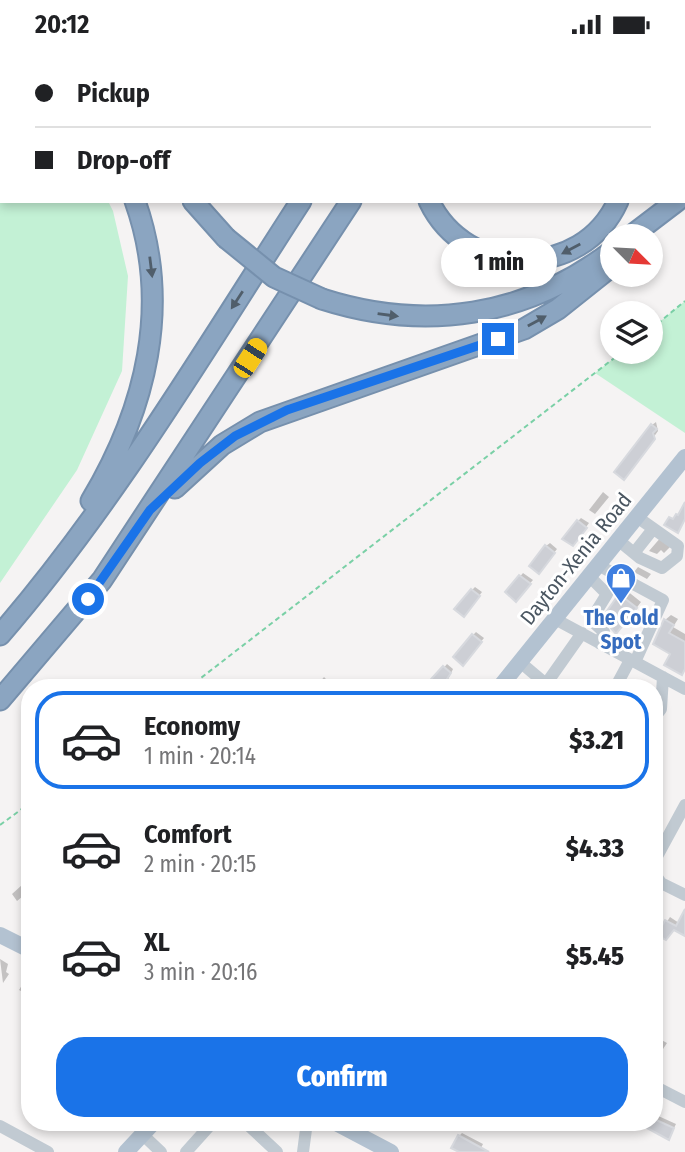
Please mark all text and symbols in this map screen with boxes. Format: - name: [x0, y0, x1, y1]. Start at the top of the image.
- text: 20:12: [35, 9, 89, 40]
- text: Pickup: [77, 78, 150, 109]
- text: Drop-off: [77, 145, 170, 176]
- north arrow: [600, 224, 663, 287]
- map controls: [600, 224, 663, 364]
- callout: 1 min: [440, 237, 556, 287]
- one-way arrow: [562, 243, 581, 255]
- text: 1 min: [474, 248, 524, 276]
- one-way arrow: [145, 256, 156, 278]
- one-way arrow: [231, 290, 244, 309]
- button: layers: [600, 301, 663, 364]
- one-way arrow: [377, 309, 399, 320]
- one-way arrow: [527, 315, 546, 327]
- route end: [482, 323, 514, 355]
- car: [230, 335, 271, 381]
- street label: Dayton-Xenia Road: [515, 488, 637, 630]
- shop icon: The Cold Spot: [604, 561, 638, 605]
- route start: [72, 583, 104, 615]
- place label: The Cold Spot: [583, 605, 659, 655]
- icon: car: [60, 709, 123, 772]
- text: Economy: [144, 711, 240, 742]
- text: $3.21: [569, 725, 624, 756]
- text: 1 min · 20:14: [144, 742, 256, 770]
- icon: car: [60, 817, 123, 880]
- text: Comfort: [144, 819, 232, 850]
- text: $4.33: [566, 833, 624, 864]
- text: 2 min · 20:15: [144, 850, 256, 878]
- icon: car: [60, 925, 123, 988]
- text: XL: [144, 927, 170, 958]
- text: $5.45: [566, 941, 624, 972]
- text: 3 min · 20:16: [144, 958, 258, 986]
- button: Confirm: [56, 1037, 628, 1117]

